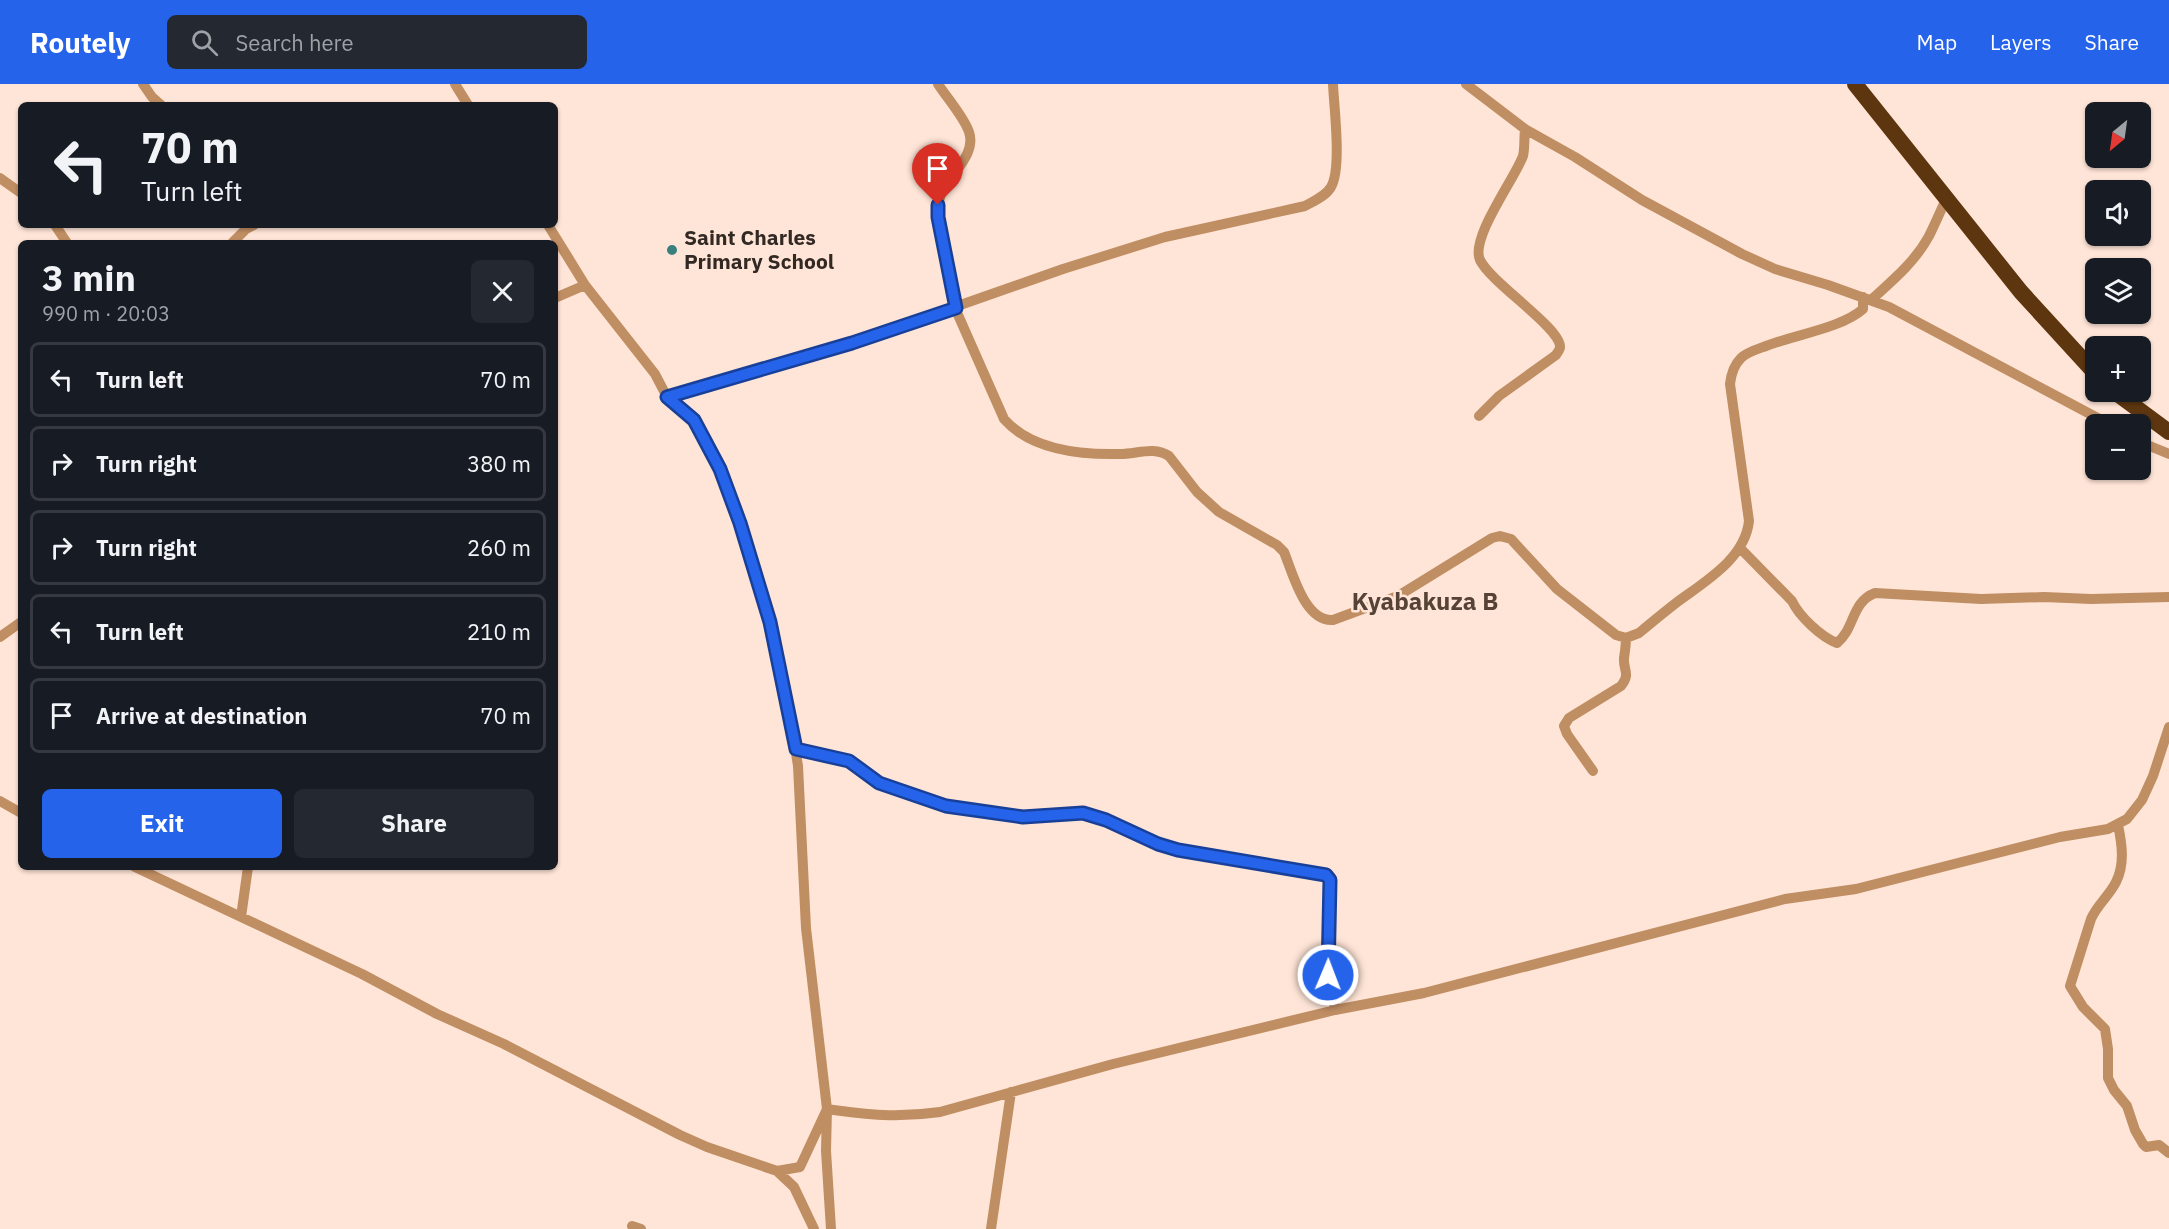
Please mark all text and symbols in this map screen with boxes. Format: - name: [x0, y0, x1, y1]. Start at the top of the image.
- search box: [167, 15, 587, 69]
- text: Routely: [30, 24, 131, 61]
- icon: search: [188, 26, 221, 59]
- text: Search here: [236, 28, 354, 57]
- text: Map: [1917, 28, 1957, 56]
- text: Layers: [1990, 28, 2052, 56]
- text: Share: [2085, 28, 2139, 56]
- north arrow: [2085, 102, 2151, 168]
- map controls: [2085, 102, 2151, 480]
- text: 70 m: [141, 120, 239, 175]
- icon: left: [42, 126, 120, 204]
- pin: [912, 143, 963, 205]
- icon: arrive: [921, 152, 954, 185]
- text: Turn left: [141, 173, 242, 208]
- button: sound: [2085, 180, 2151, 246]
- place label: Saint Charles Primary School: [684, 223, 834, 275]
- marker: Saint Charles Primary School: [665, 243, 679, 257]
- text: 3 min: [42, 254, 136, 301]
- button: layers: [2085, 258, 2151, 324]
- button: close: [471, 260, 534, 323]
- text: 990 m · 20:03: [42, 300, 170, 327]
- button: +: [2085, 336, 2151, 402]
- icon: left: [45, 363, 78, 396]
- text: Turn left: [96, 365, 184, 394]
- text: 70 m: [480, 365, 531, 394]
- button: −: [2085, 414, 2151, 480]
- icon: right: [45, 447, 78, 480]
- text: Turn right: [96, 449, 197, 478]
- text: 380 m: [467, 449, 531, 478]
- icon: right: [45, 531, 78, 564]
- text: Turn right: [96, 533, 197, 562]
- text: 260 m: [467, 533, 531, 562]
- district label: Kyabakuza B: [1352, 585, 1498, 617]
- icon: left: [45, 615, 78, 648]
- text: Turn left: [96, 617, 184, 646]
- text: 210 m: [467, 617, 531, 646]
- icon: arrive: [45, 699, 78, 732]
- text: Arrive at destination: [96, 701, 307, 730]
- text: 70 m: [480, 701, 531, 730]
- button: Exit: [42, 789, 282, 858]
- button: Share: [294, 789, 534, 858]
- position arrow: [1296, 943, 1360, 1007]

